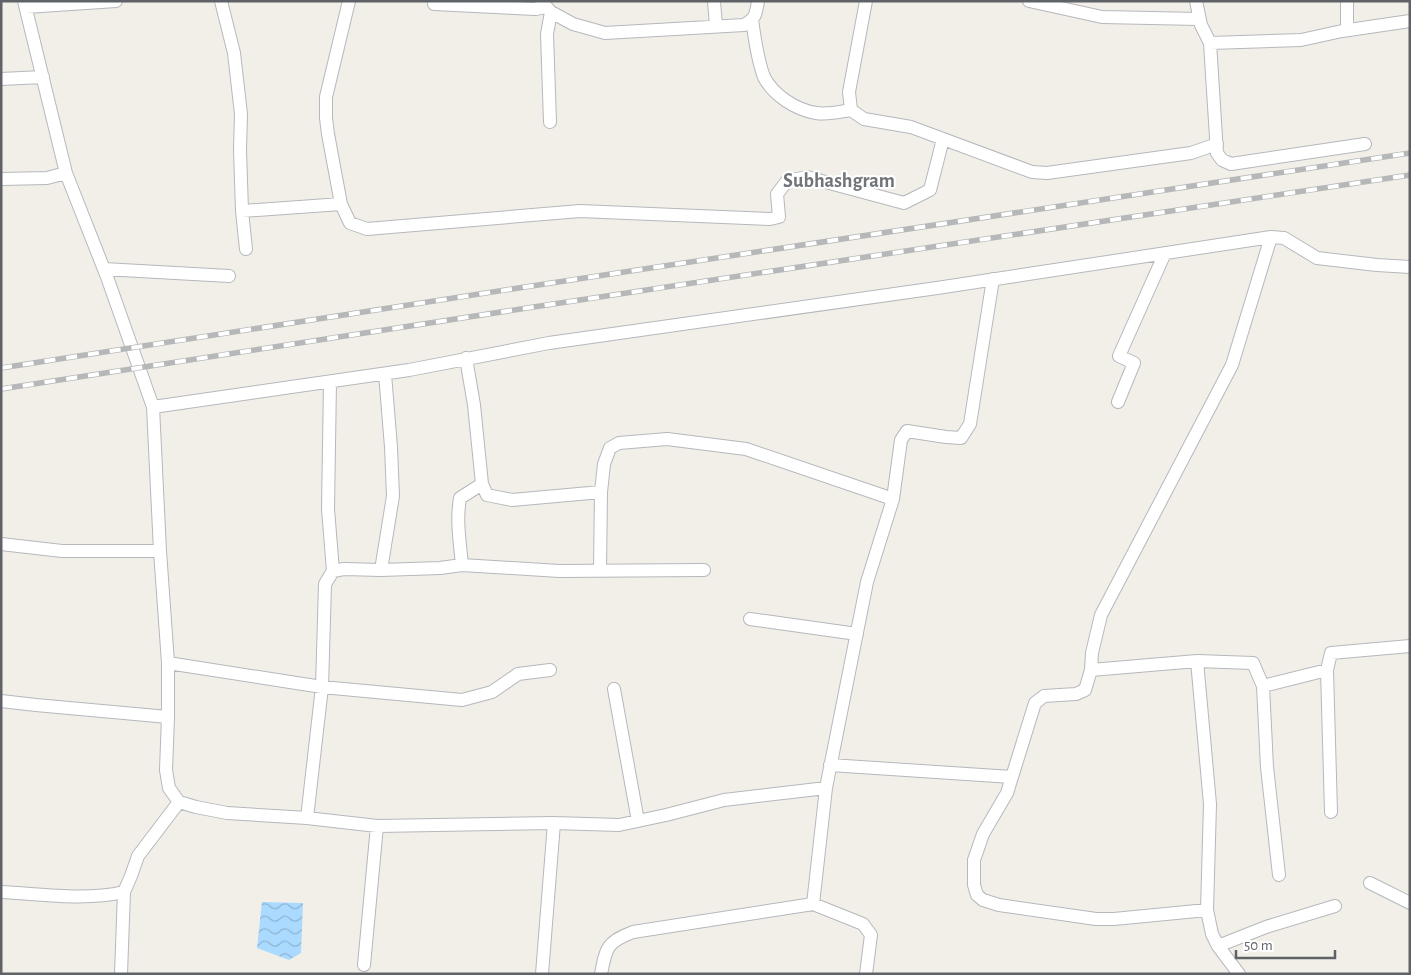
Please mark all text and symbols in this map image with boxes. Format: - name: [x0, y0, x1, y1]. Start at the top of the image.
- district label: Subhashgram: [783, 171, 895, 191]
- scale bar: [1236, 928, 1335, 960]
- text: 50 m: [1244, 938, 1273, 953]

